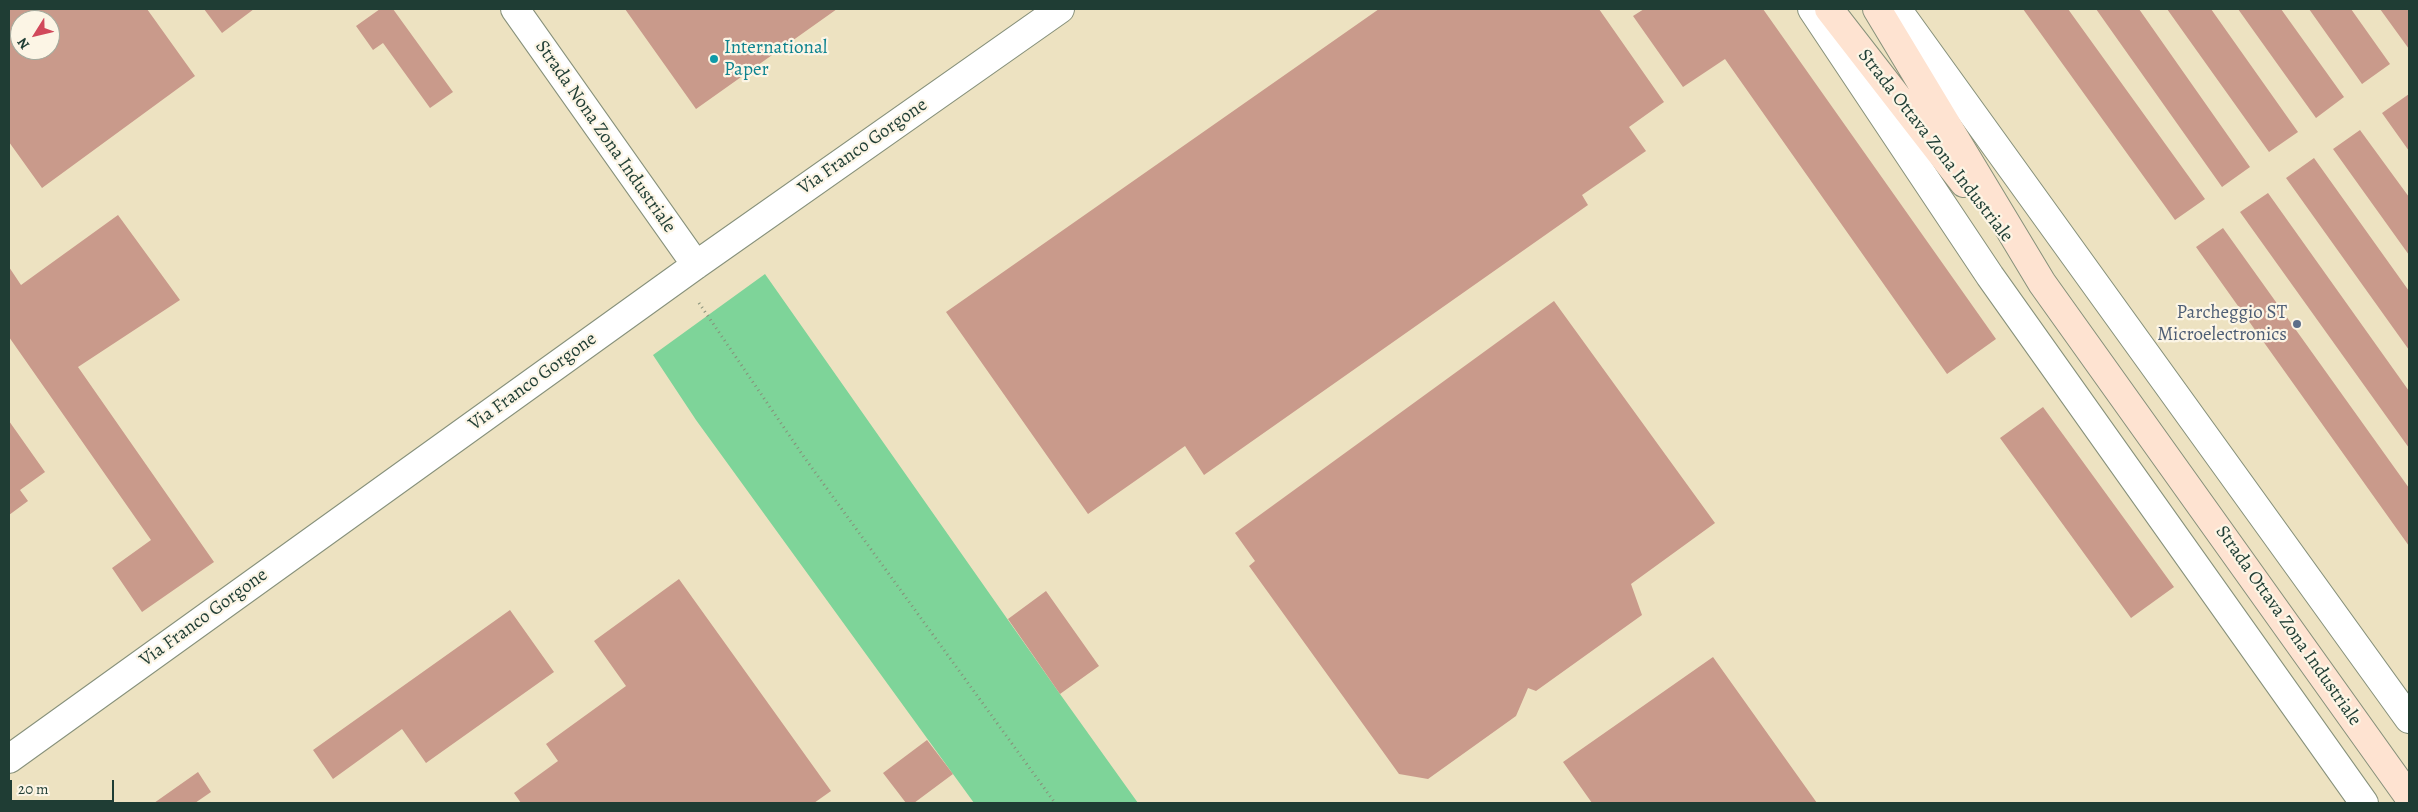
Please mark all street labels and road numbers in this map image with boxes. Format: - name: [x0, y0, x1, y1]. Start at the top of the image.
- street label: Strada Nona Zona Industriale: [530, 36, 680, 238]
- street label: Strada Ottava Zona Industriale: [1852, 45, 2018, 247]
- street label: Via Franco Gorgone: [794, 94, 932, 200]
- street label: Via Franco Gorgone: [465, 328, 601, 436]
- street label: Strada Ottava Zona Industriale: [2210, 522, 2366, 730]
- street label: Via Franco Gorgone: [136, 564, 272, 672]

